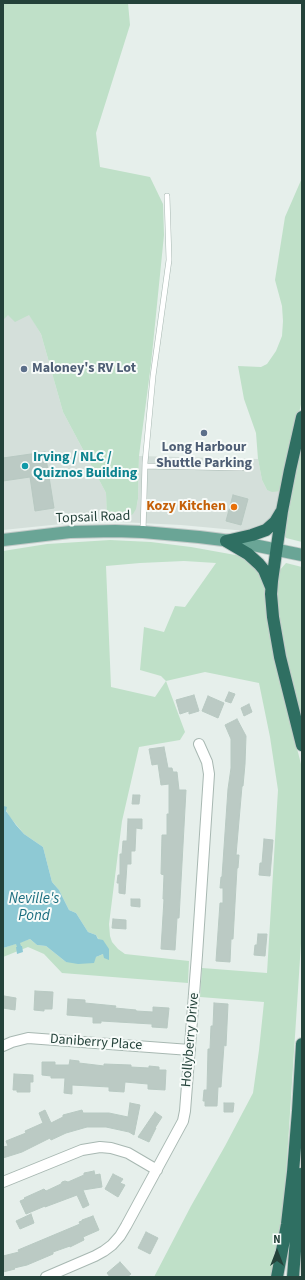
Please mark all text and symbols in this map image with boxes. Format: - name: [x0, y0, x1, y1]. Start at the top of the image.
- place label: Maloney's RV Lot: [32, 361, 136, 377]
- marker: Maloney's RV Lot: [19, 364, 29, 374]
- marker: Long Harbour Shuttle Parking: [199, 428, 209, 438]
- place label: Long Harbour Shuttle Parking: [156, 440, 252, 472]
- place label: Irving / NLC / Quiznos Building: [33, 450, 137, 482]
- marker: Irving / NLC / Quiznos Building: [20, 461, 30, 471]
- place label: Kozy Kitchen: [146, 499, 226, 515]
- marker: Kozy Kitchen: [229, 502, 239, 512]
- street label: Topsail Road: [55, 508, 131, 528]
- water label: Neville's Pond: [9, 891, 59, 926]
- street label: Hollyberry Drive: [178, 992, 204, 1088]
- street label: Daniberry Place: [49, 1031, 143, 1055]
- north arrow: [257, 1232, 297, 1272]
- text: N: [273, 1232, 281, 1247]

